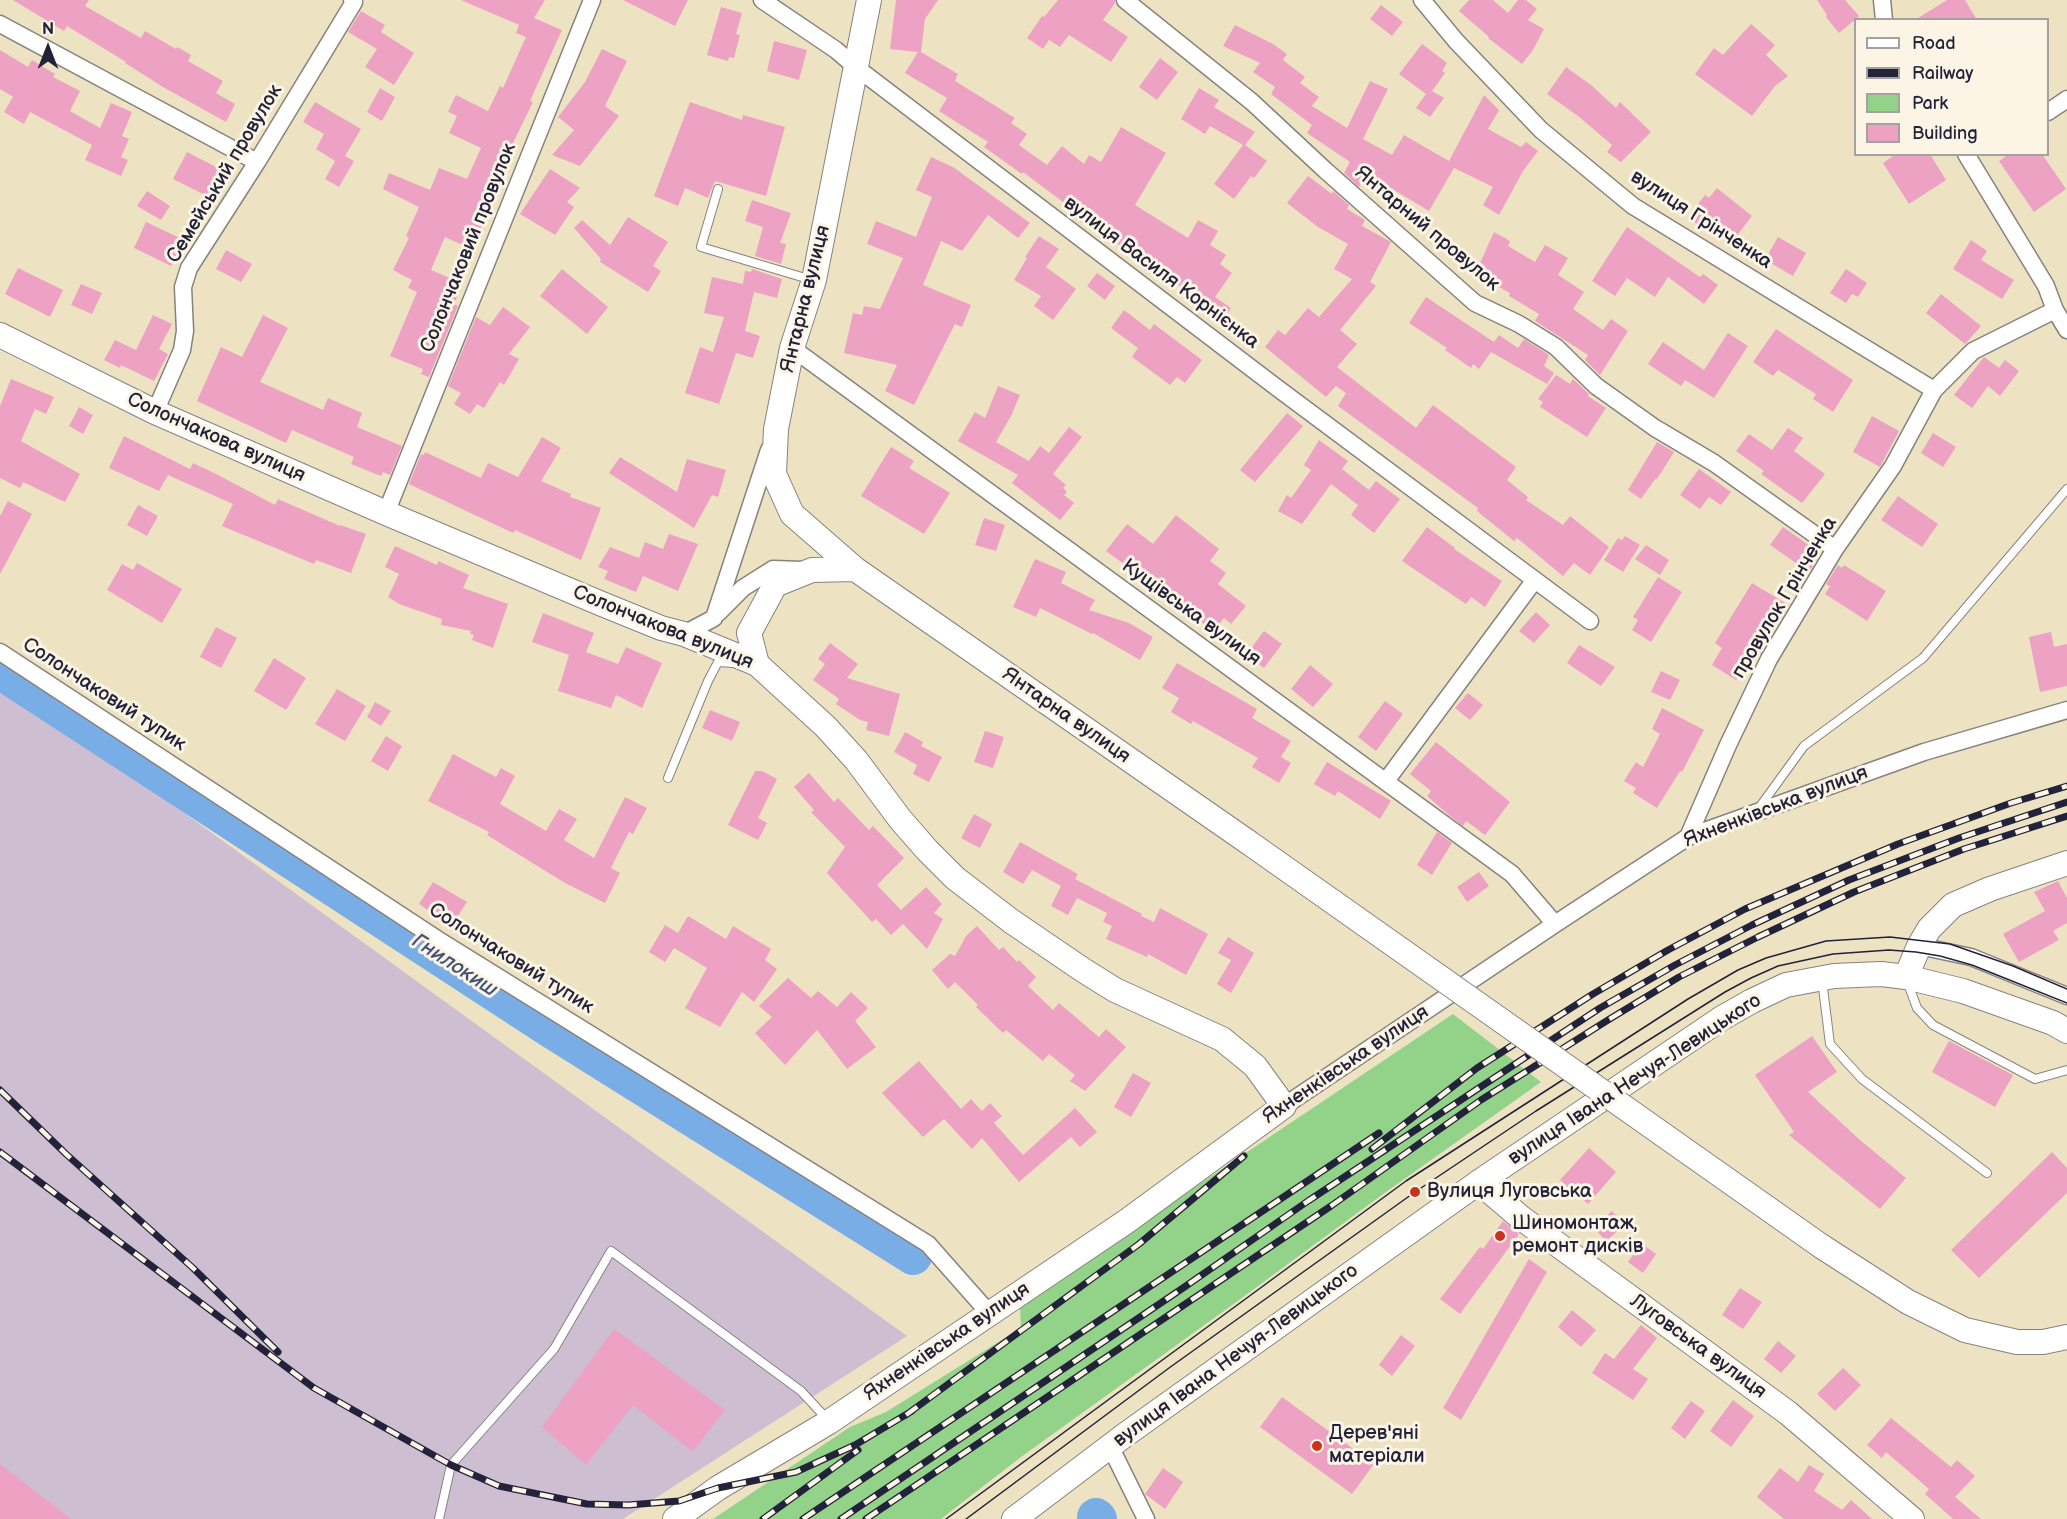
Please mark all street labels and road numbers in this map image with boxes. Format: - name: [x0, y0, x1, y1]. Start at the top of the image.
- street label: Семейський провулок: [162, 80, 288, 268]
- street label: Солончаковий провулок: [416, 140, 522, 356]
- street label: Янтарний провулок: [1350, 161, 1504, 297]
- street label: вулиця Грінченка: [1626, 165, 1776, 275]
- street label: вулиця Василя Корнієнка: [1059, 192, 1263, 354]
- street label: Янтарна вулиця: [776, 223, 836, 375]
- street label: Солончакова вулиця: [123, 388, 309, 488]
- street label: провулок Грінченка: [1727, 513, 1843, 683]
- street label: Кущівська вулиця: [1117, 554, 1265, 672]
- street label: Солончакова вулиця: [569, 581, 757, 675]
- street label: Солончаковий тупик: [18, 633, 190, 757]
- street label: Янтарна вулиця: [997, 663, 1135, 769]
- street label: Яхненківська вулиця: [1681, 761, 1871, 853]
- street label: Солончаковий тупик: [424, 898, 598, 1020]
- street label: вулиця Івана Нечуя-Левицького: [1504, 989, 1766, 1171]
- street label: Яхненківська вулиця: [1258, 1000, 1434, 1130]
- street label: вулиця Івана Нечуя-Левицького: [1109, 1259, 1363, 1453]
- street label: Яхненківська вулиця: [859, 1277, 1035, 1407]
- street label: Луговська вулиця: [1625, 1290, 1771, 1404]

